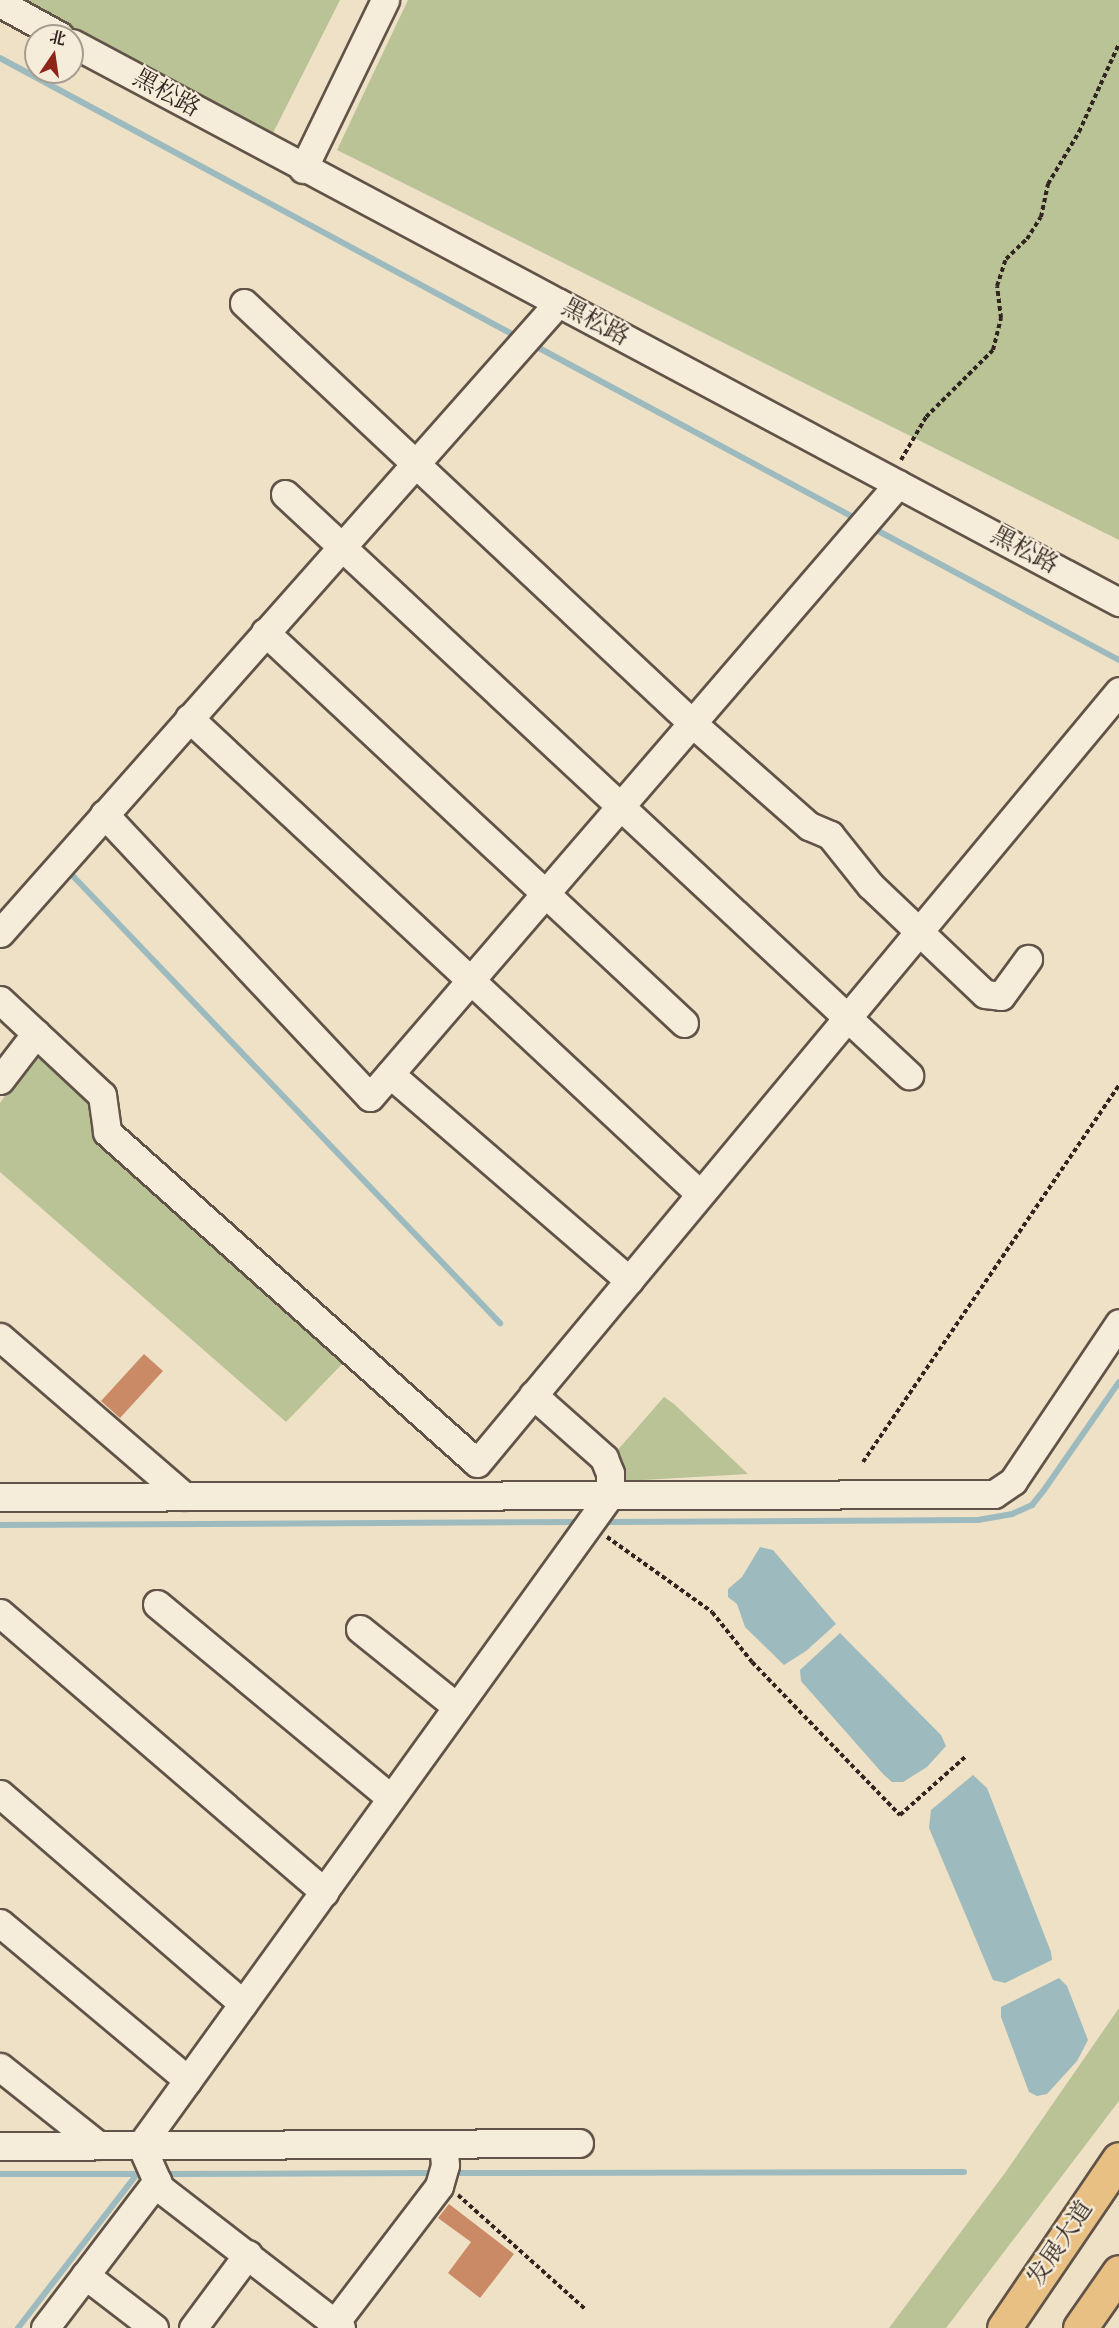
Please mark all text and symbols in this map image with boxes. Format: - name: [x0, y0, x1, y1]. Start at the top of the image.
- north arrow: [24, 24, 84, 84]
- text: 北: [48, 27, 68, 50]
- street label: 黑松路: [128, 64, 204, 124]
- street label: 黑松路: [556, 293, 634, 353]
- street label: 黑松路: [985, 521, 1063, 581]
- street label: 发展大道: [1022, 2196, 1100, 2292]

